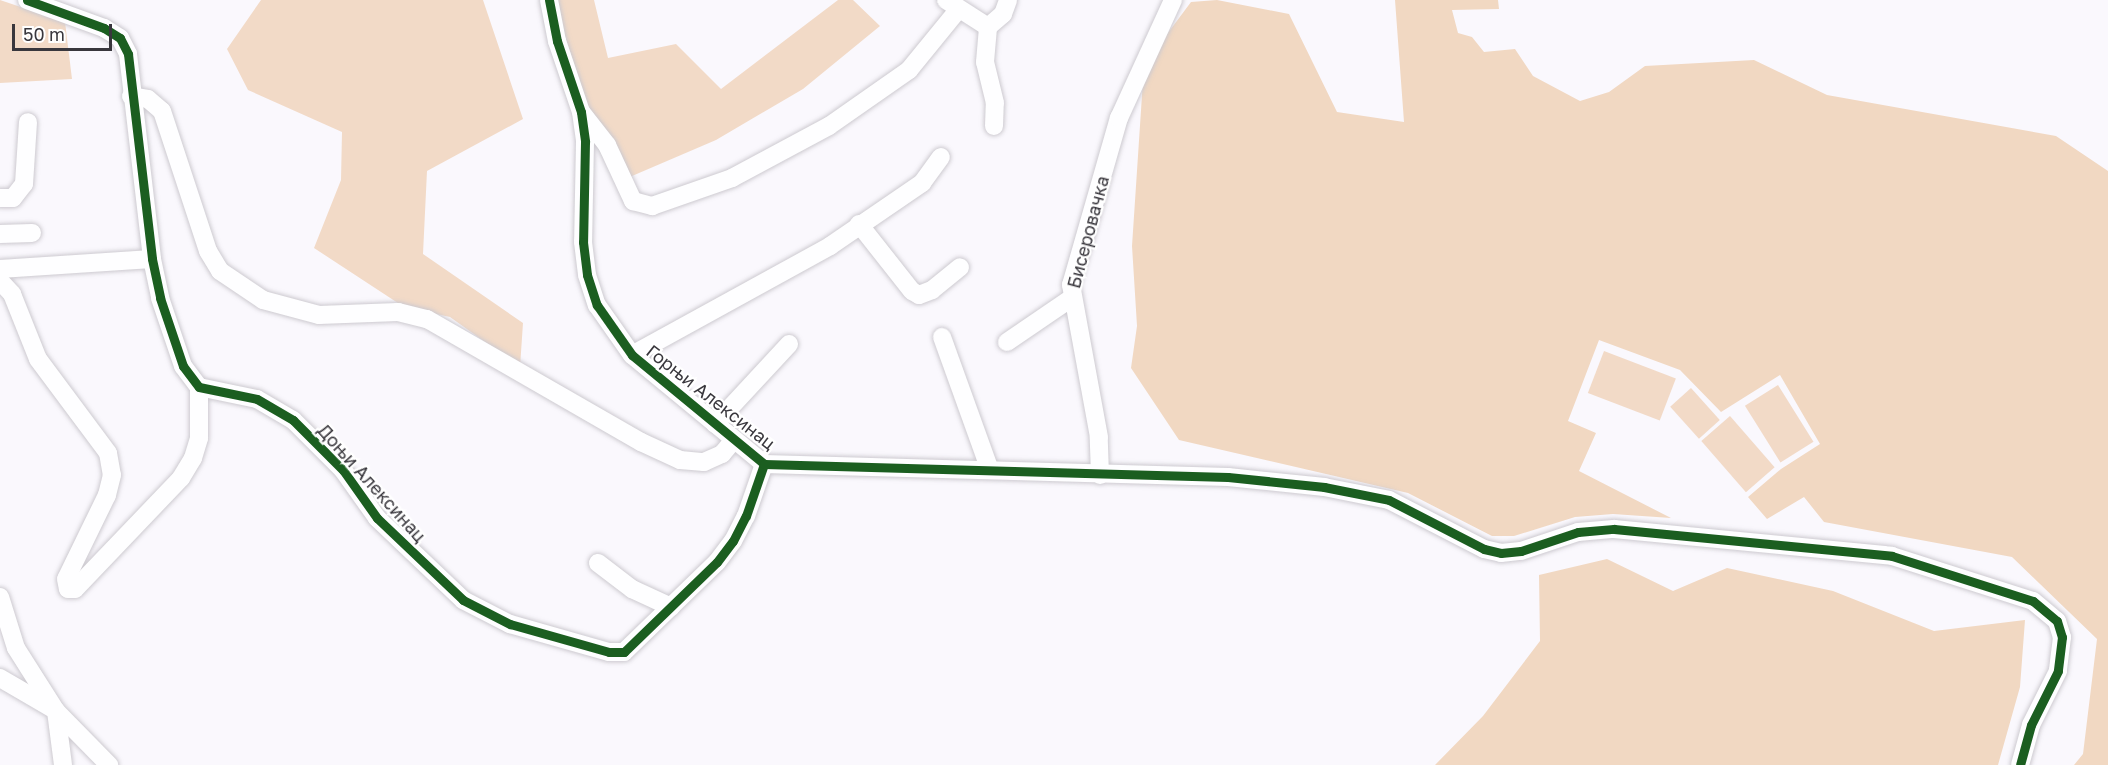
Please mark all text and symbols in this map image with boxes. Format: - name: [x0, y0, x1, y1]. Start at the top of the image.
- scale bar: [15, 12, 116, 50]
- text: 50 m: [23, 23, 65, 45]
- street label: Бисеровачка: [1063, 173, 1113, 291]
- street label: Горњи Алексинац: [642, 340, 780, 454]
- street label: Доњи Алексинац: [313, 419, 431, 547]

